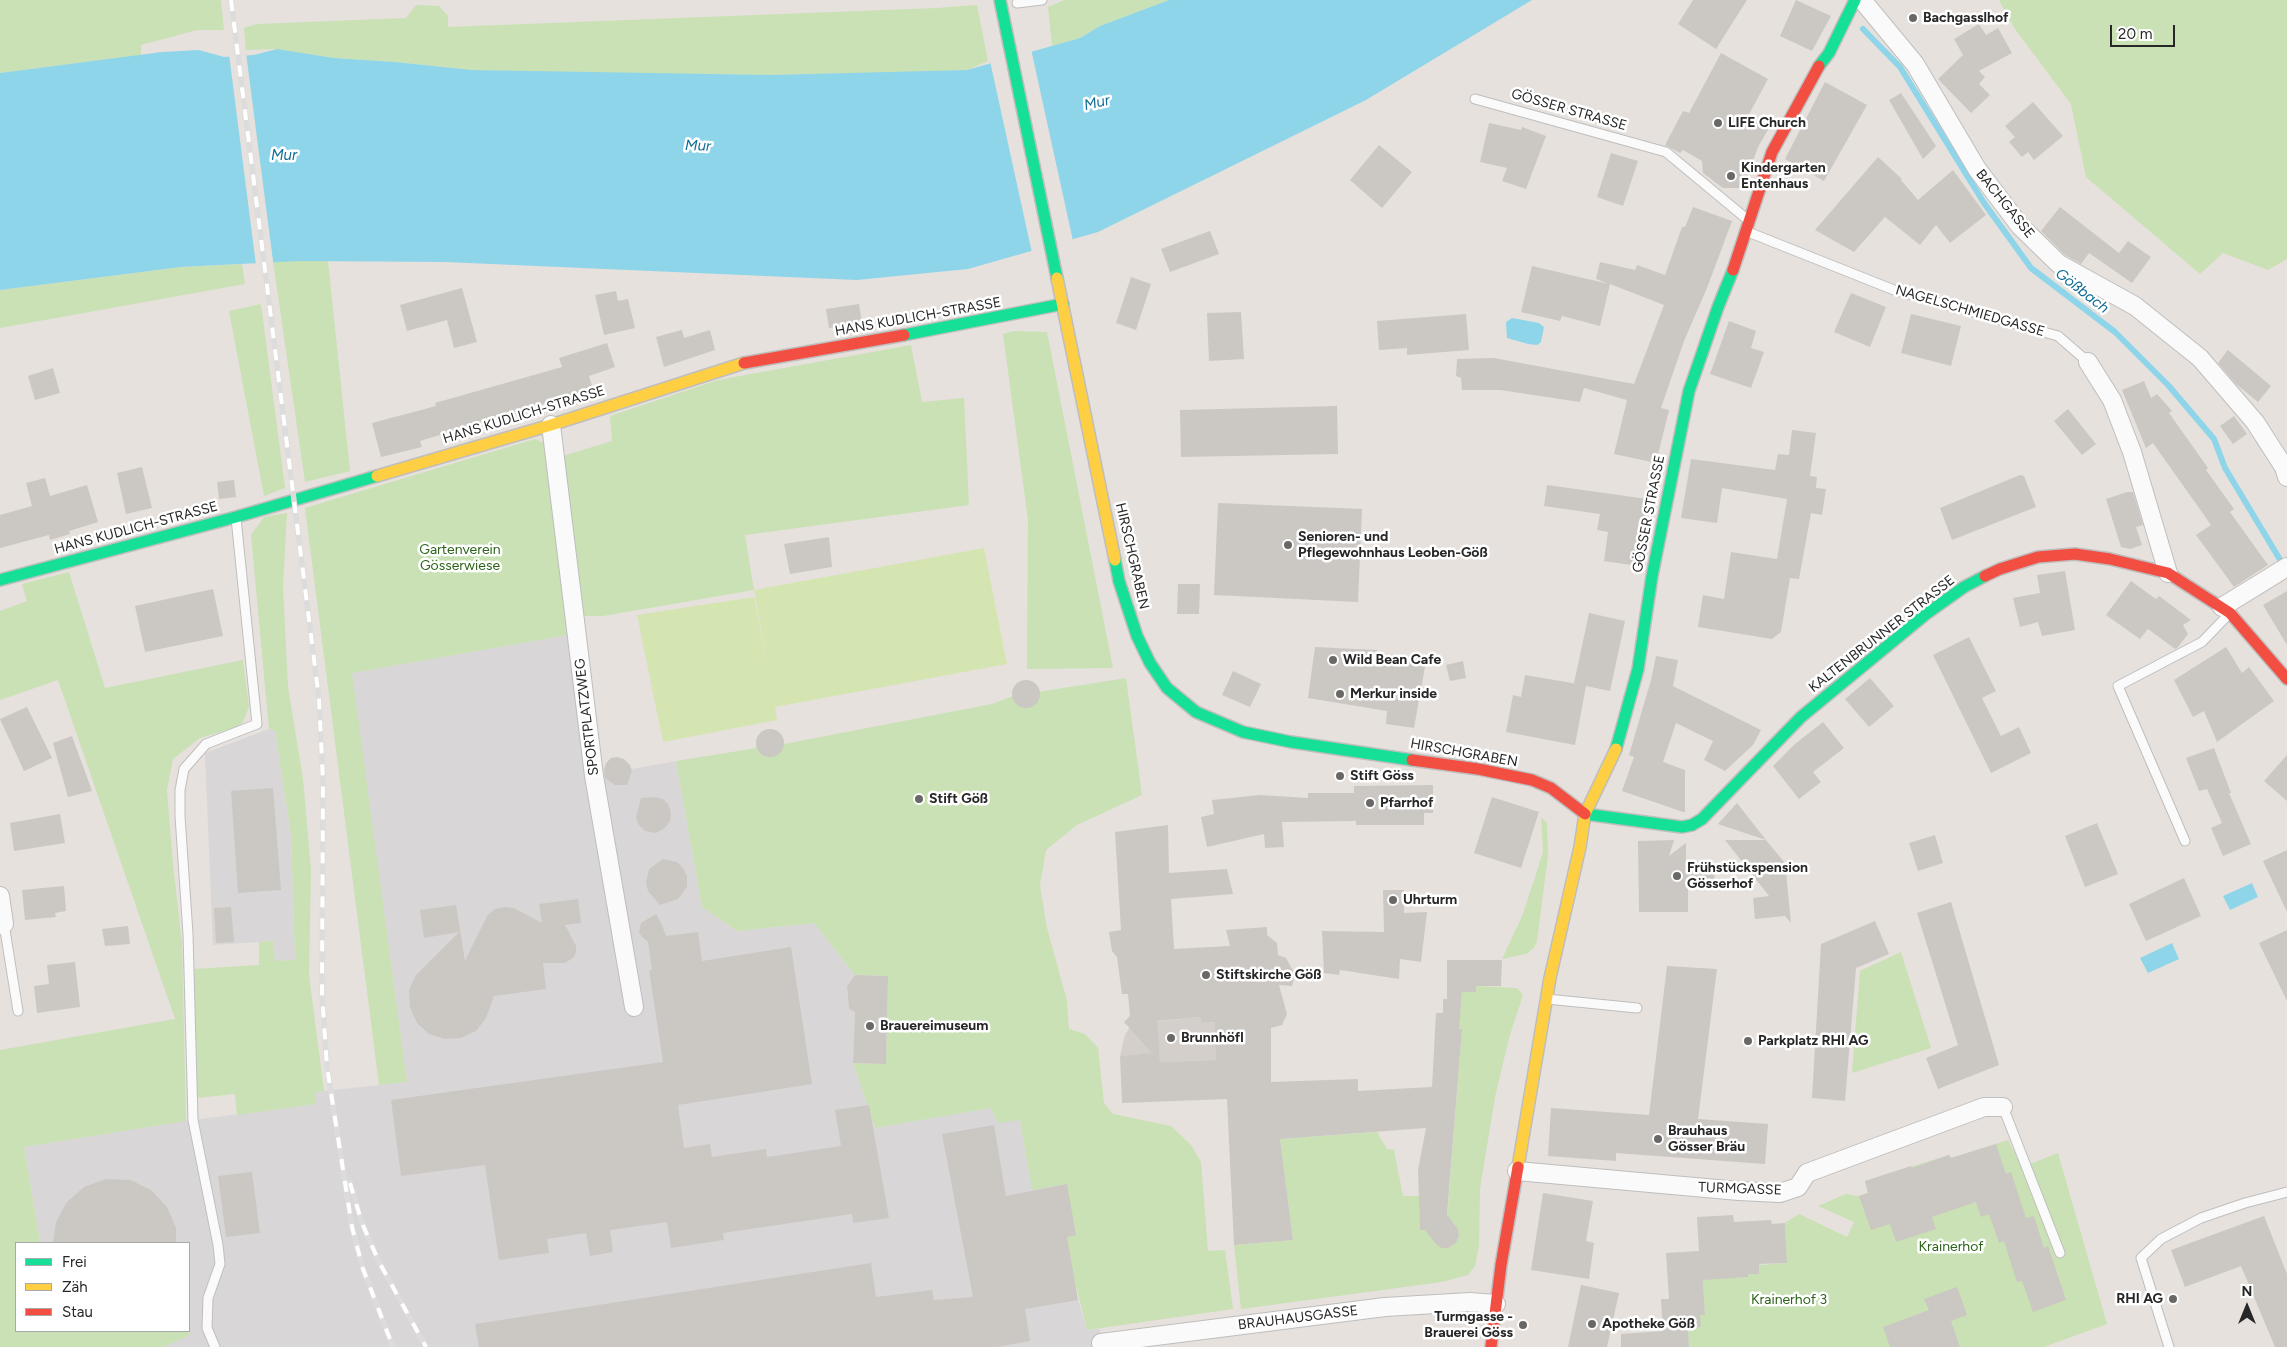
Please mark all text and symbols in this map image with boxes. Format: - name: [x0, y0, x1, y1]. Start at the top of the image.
- place label: Bachgasslhof: [1923, 10, 2009, 26]
- marker: Bachgasslhof: [1907, 12, 1919, 24]
- scale bar: [2112, 15, 2177, 47]
- text: 20 m: [2118, 25, 2152, 43]
- street label: GÖSSER STRASSE: [1509, 85, 1629, 135]
- water label: Mur: [1082, 91, 1112, 115]
- place label: LIFE Church: [1728, 115, 1806, 131]
- marker: LIFE Church: [1712, 117, 1724, 129]
- water label: Mur: [685, 137, 711, 155]
- water label: Mur: [271, 147, 297, 165]
- place label: Kindergarten Entenhaus: [1741, 160, 1826, 192]
- street label: BACHGASSE: [1972, 166, 2038, 242]
- marker: Kindergarten Entenhaus: [1725, 170, 1737, 182]
- water label: Gößbach: [2052, 265, 2112, 317]
- street label: NAGELSCHMIEDGASSE: [1893, 282, 2047, 340]
- street label: HANS KUDLICH-STRASSE: [834, 294, 1002, 340]
- street label: HANS KUDLICH-STRASSE: [441, 382, 607, 448]
- street label: GÖSSER STRASSE: [1629, 454, 1669, 574]
- street label: HANS KUDLICH-STRASSE: [52, 498, 220, 558]
- street label: HIRSCHGRABEN: [1112, 501, 1152, 611]
- place label: Senioren- und Pflegewohnhaus Leoben-Göß: [1298, 529, 1488, 562]
- marker: Senioren- und Pflegewohnhaus Leoben-Göß: [1282, 539, 1294, 551]
- park label: Gartenverein Gösserwiese: [419, 542, 501, 574]
- street label: KALTENBRUNNER STRASSE: [1806, 572, 1958, 696]
- place label: Wild Bean Cafe: [1343, 652, 1441, 668]
- marker: Wild Bean Cafe: [1327, 654, 1339, 666]
- street label: SPORTPLATZWEG: [571, 658, 603, 776]
- place label: Merkur inside: [1350, 686, 1437, 702]
- marker: Merkur inside: [1334, 688, 1346, 700]
- street label: HIRSCHGRABEN: [1409, 735, 1519, 771]
- place label: Stift Göss: [1350, 768, 1414, 784]
- marker: Stift Göss: [1334, 770, 1346, 782]
- place label: Stift Göß: [929, 791, 988, 807]
- marker: Stift Göß: [913, 793, 925, 805]
- place label: Pfarrhof: [1380, 795, 1433, 811]
- marker: Pfarrhof: [1364, 797, 1376, 809]
- place label: Frühstückspension Gösserhof: [1687, 860, 1808, 892]
- marker: Frühstückspension Gösserhof: [1671, 870, 1683, 882]
- place label: Uhrturm: [1403, 892, 1457, 908]
- marker: Uhrturm: [1387, 894, 1399, 906]
- place label: Stiftskirche Göß: [1216, 967, 1321, 983]
- marker: Stiftskirche Göß: [1200, 969, 1212, 981]
- place label: Brauereimuseum: [880, 1018, 988, 1034]
- marker: Brauereimuseum: [864, 1020, 876, 1032]
- place label: Brunnhöfl: [1181, 1030, 1244, 1046]
- marker: Brunnhöfl: [1165, 1032, 1177, 1044]
- place label: Parkplatz RHI AG: [1758, 1033, 1868, 1049]
- marker: Parkplatz RHI AG: [1742, 1035, 1754, 1047]
- place label: Brauhaus Gösser Bräu: [1668, 1123, 1745, 1156]
- marker: Brauhaus Gösser Bräu: [1652, 1133, 1664, 1145]
- street label: TURMGASSE: [1698, 1179, 1782, 1199]
- park label: Krainerhof: [1919, 1239, 1983, 1255]
- legend: [15, 1242, 190, 1332]
- text: Frei: [62, 1253, 87, 1271]
- text: Zäh: [62, 1278, 88, 1296]
- north arrow: [2222, 1282, 2272, 1332]
- text: N: [2242, 1283, 2252, 1300]
- place label: RHI AG: [2116, 1291, 2163, 1307]
- park label: Krainerhof 3: [1751, 1292, 1827, 1308]
- marker: RHI AG: [2167, 1293, 2179, 1305]
- street label: BRAUHAUSGASSE: [1237, 1302, 1359, 1334]
- text: Stau: [62, 1303, 93, 1321]
- place label: Turmgasse - Brauerei Göss: [1424, 1309, 1513, 1341]
- place label: Apotheke Göß: [1602, 1316, 1695, 1332]
- marker: Apotheke Göß: [1586, 1318, 1598, 1330]
- marker: Turmgasse - Brauerei Göss: [1517, 1319, 1529, 1331]

